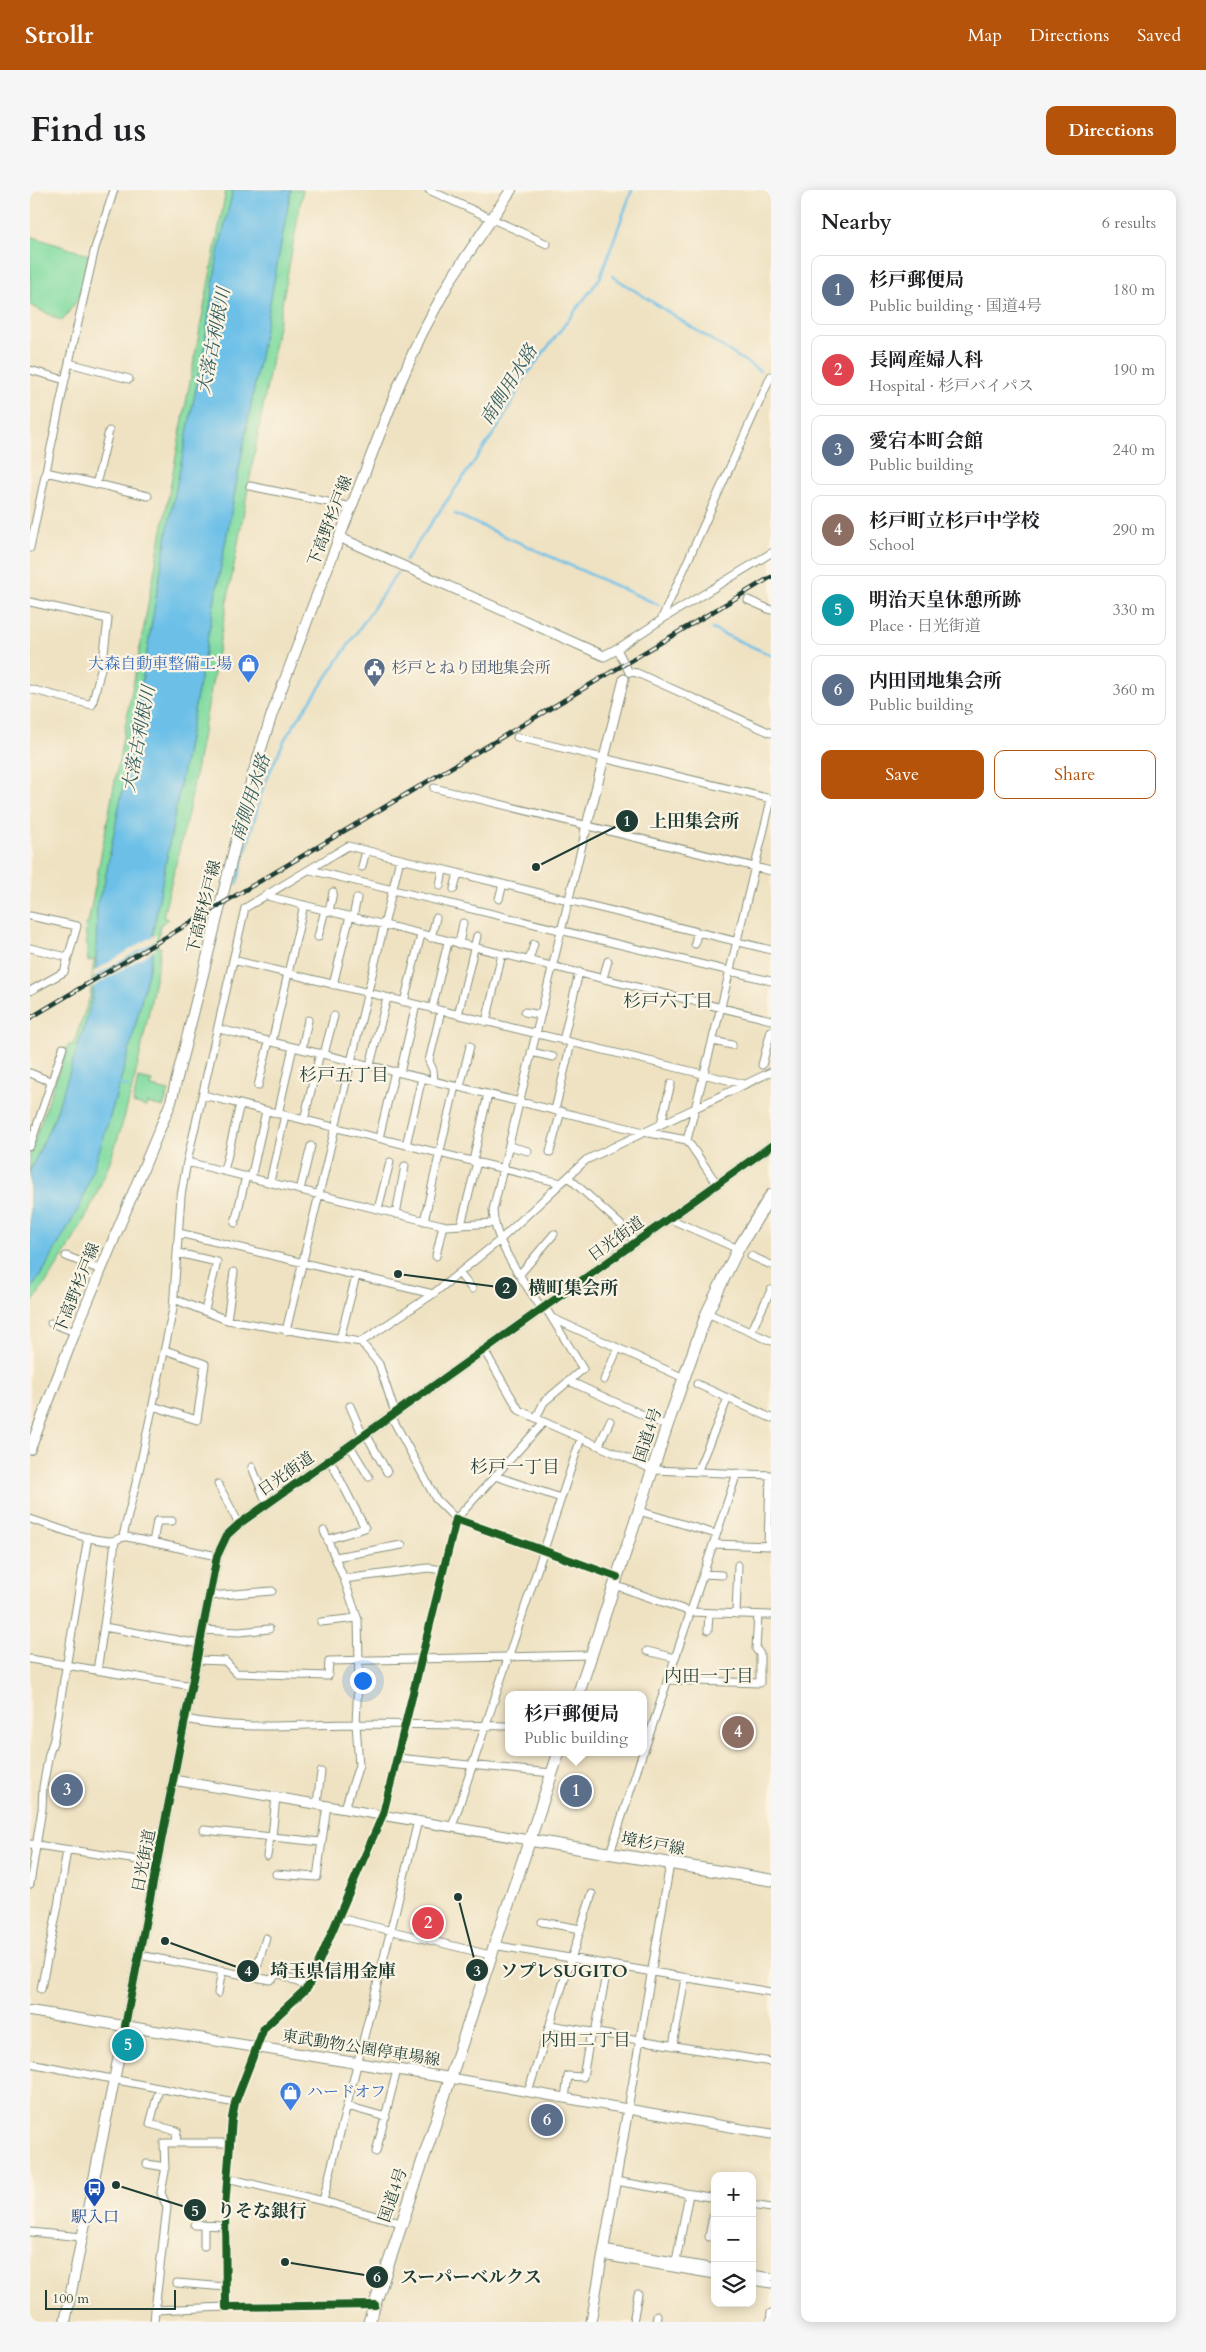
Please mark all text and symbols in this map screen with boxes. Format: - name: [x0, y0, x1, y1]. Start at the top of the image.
- text: Strollr: [25, 19, 93, 52]
- text: Map: [968, 23, 1002, 48]
- text: Directions: [1030, 23, 1109, 48]
- text: Saved: [1137, 23, 1181, 48]
- text: Find us: [30, 106, 146, 154]
- button: Directions: [1046, 106, 1176, 155]
- text: Nearby: [821, 208, 892, 237]
- text: 6 results: [1102, 212, 1156, 234]
- text: 杉戸郵便局: [869, 267, 964, 293]
- text: 1: [834, 279, 842, 301]
- text: 180 m: [1113, 279, 1155, 301]
- water label: 大落古利根川: [191, 284, 237, 396]
- text: Public building · 国道4号: [869, 295, 1042, 317]
- water label: 南側用水路: [475, 339, 545, 430]
- text: 長岡産婦人科: [869, 347, 983, 373]
- text: 2: [834, 359, 842, 381]
- text: 190 m: [1113, 359, 1155, 381]
- text: Hospital · 杉戸バイパス: [869, 375, 1034, 397]
- text: 愛宕本町会館: [869, 428, 983, 454]
- text: 3: [834, 439, 842, 461]
- text: 240 m: [1113, 439, 1155, 461]
- text: Public building: [869, 454, 973, 476]
- street label: 下高野杉戸線: [303, 472, 357, 570]
- text: 杉戸町立杉戸中学校: [869, 508, 1040, 534]
- text: 4: [834, 519, 842, 541]
- text: 290 m: [1113, 519, 1155, 541]
- text: School: [869, 534, 914, 556]
- text: 明治天皇休憩所跡: [869, 587, 1021, 613]
- text: 5: [834, 599, 842, 621]
- text: 330 m: [1113, 599, 1155, 621]
- text: Place · 日光街道: [869, 615, 981, 637]
- shop icon: 大森自動車整備工場: [236, 652, 260, 683]
- place label: 大森自動車整備工場: [88, 653, 232, 675]
- public building icon: 杉戸とねり団地集会所: [363, 656, 387, 687]
- place label: 杉戸とねり団地集会所: [391, 657, 551, 679]
- text: 内田団地集会所: [869, 668, 1002, 694]
- text: 6: [834, 679, 842, 701]
- text: 360 m: [1113, 679, 1155, 701]
- water label: 大落古利根川: [116, 682, 162, 794]
- text: Public building: [869, 694, 973, 716]
- water label: 南側用水路: [225, 749, 277, 845]
- button: Save: [821, 750, 984, 799]
- button: Share: [994, 750, 1156, 799]
- callout: 上田集会所: [614, 805, 749, 838]
- text: 上田集会所: [649, 809, 739, 834]
- text: 1: [623, 811, 631, 831]
- street label: 下高野杉戸線: [182, 858, 226, 956]
- district label: 杉戸六丁目: [623, 989, 713, 1014]
- district label: 杉戸五丁目: [299, 1063, 389, 1088]
- street label: 日光街道: [584, 1211, 648, 1267]
- street label: 下高野杉戸線: [49, 1239, 105, 1337]
- callout: 横町集会所: [493, 1271, 628, 1304]
- text: 横町集会所: [528, 1276, 618, 1301]
- text: 2: [502, 1278, 510, 1298]
- street label: 国道4号: [629, 1405, 667, 1465]
- street label: 日光街道: [253, 1447, 319, 1501]
- district label: 杉戸一丁目: [470, 1455, 560, 1480]
- district label: 内田一丁目: [664, 1664, 754, 1689]
- your location: [350, 1668, 376, 1694]
- popup: [505, 1691, 647, 1756]
- text: 杉戸郵便局: [524, 1701, 619, 1727]
- pin: 4: [722, 1713, 754, 1751]
- text: Public building: [524, 1727, 628, 1749]
- pin: 3: [51, 1771, 83, 1809]
- pin: 1: [560, 1772, 592, 1810]
- street label: 日光街道: [127, 1827, 161, 1895]
- street label: 境杉戸線: [620, 1828, 686, 1860]
- pin: 2: [412, 1904, 444, 1942]
- callout: 埼玉県信用金庫: [235, 1954, 406, 1987]
- callout: ソプレSUGITO: [465, 1954, 638, 1987]
- text: 埼玉県信用金庫: [270, 1959, 396, 1984]
- text: ソプレSUGITO: [500, 1959, 628, 1984]
- text: 4: [244, 1961, 252, 1981]
- text: 3: [473, 1961, 481, 1981]
- street label: 東武動物公園停車場線: [280, 2025, 442, 2071]
- pin: 5: [112, 2026, 144, 2064]
- district label: 内田二丁目: [541, 2028, 631, 2053]
- shop icon: ハードオフ: [279, 2080, 303, 2111]
- place label: ハードオフ: [307, 2081, 386, 2103]
- pin: 6: [531, 2101, 563, 2139]
- street label: 国道4号: [373, 2165, 413, 2225]
- map controls: [711, 2172, 756, 2307]
- button: +: [711, 2172, 756, 2217]
- bus stop icon: 駅入口: [83, 2176, 107, 2207]
- callout: りそな銀行: [182, 2194, 317, 2227]
- text: りそな銀行: [217, 2199, 307, 2224]
- text: 5: [191, 2201, 199, 2221]
- place label: 駅入口: [71, 2206, 119, 2228]
- button: −: [711, 2217, 756, 2262]
- callout: スーパーベルクス: [365, 2260, 553, 2293]
- button: layers: [711, 2262, 756, 2307]
- text: スーパーベルクス: [400, 2265, 542, 2290]
- text: 6: [373, 2267, 381, 2287]
- scale bar: [45, 2287, 176, 2310]
- text: 100 m: [52, 2289, 89, 2308]

